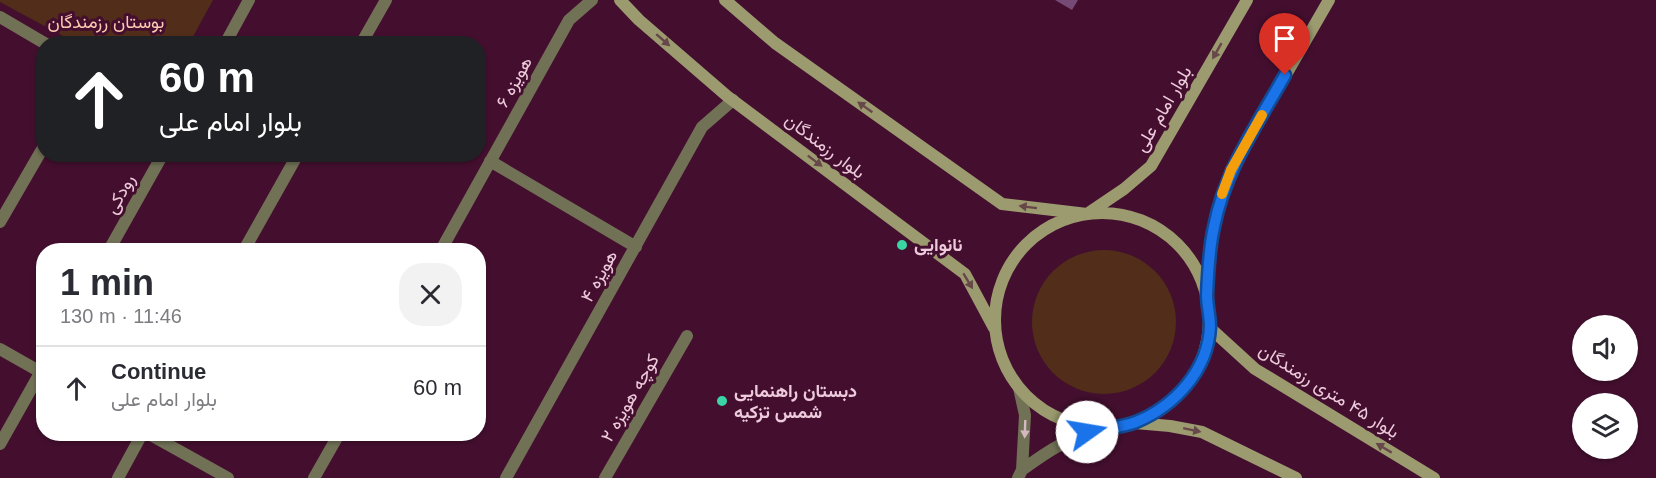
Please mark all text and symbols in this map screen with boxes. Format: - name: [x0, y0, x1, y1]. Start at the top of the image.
- park label: بوستان رزمندگان: [48, 12, 164, 33]
- pin: [1259, 13, 1310, 75]
- icon: arrive: [1268, 22, 1301, 55]
- one-way arrow: [655, 33, 670, 46]
- one-way arrow: [1212, 43, 1223, 59]
- street label: هویزه ۶: [492, 53, 537, 111]
- text: 60 m: [159, 54, 255, 101]
- icon: ahead: [60, 60, 138, 138]
- street label: بلوار امام على: [1130, 63, 1197, 156]
- one-way arrow: [857, 101, 873, 113]
- text: بلوار امام على: [159, 107, 302, 137]
- street label: بلوار رزمندگان: [780, 109, 869, 183]
- one-way arrow: [807, 155, 823, 168]
- street label: رودکی: [101, 171, 140, 218]
- one-way arrow: [1019, 203, 1038, 212]
- place label: نانوایی: [914, 235, 962, 256]
- marker: نانوایی: [895, 238, 909, 252]
- street label: هویزه ۴: [577, 247, 622, 306]
- text: 1 min: [60, 262, 154, 303]
- button: close: [399, 263, 462, 326]
- one-way arrow: [963, 273, 973, 290]
- text: 130 m · 11:46: [60, 305, 182, 327]
- map controls: [1572, 315, 1638, 459]
- button: sound: [1572, 315, 1638, 381]
- street label: بلوار ۴۵ متری رزمندگان: [1255, 340, 1403, 443]
- street label: کوچه هویزه ۲: [597, 351, 665, 446]
- text: Continue: [111, 359, 206, 384]
- icon: ahead: [60, 372, 93, 405]
- text: 60 m: [413, 375, 462, 400]
- place label: دبستان راهنمایی شمس تزکیه: [734, 381, 857, 423]
- text: بلوار امام على: [111, 388, 217, 410]
- button: layers: [1572, 393, 1638, 459]
- marker: دبستان راهنمایی شمس تزکیه: [715, 394, 729, 408]
- position arrow: [1055, 400, 1119, 464]
- one-way arrow: [1020, 419, 1030, 438]
- one-way arrow: [1182, 426, 1201, 435]
- one-way arrow: [1376, 442, 1392, 453]

